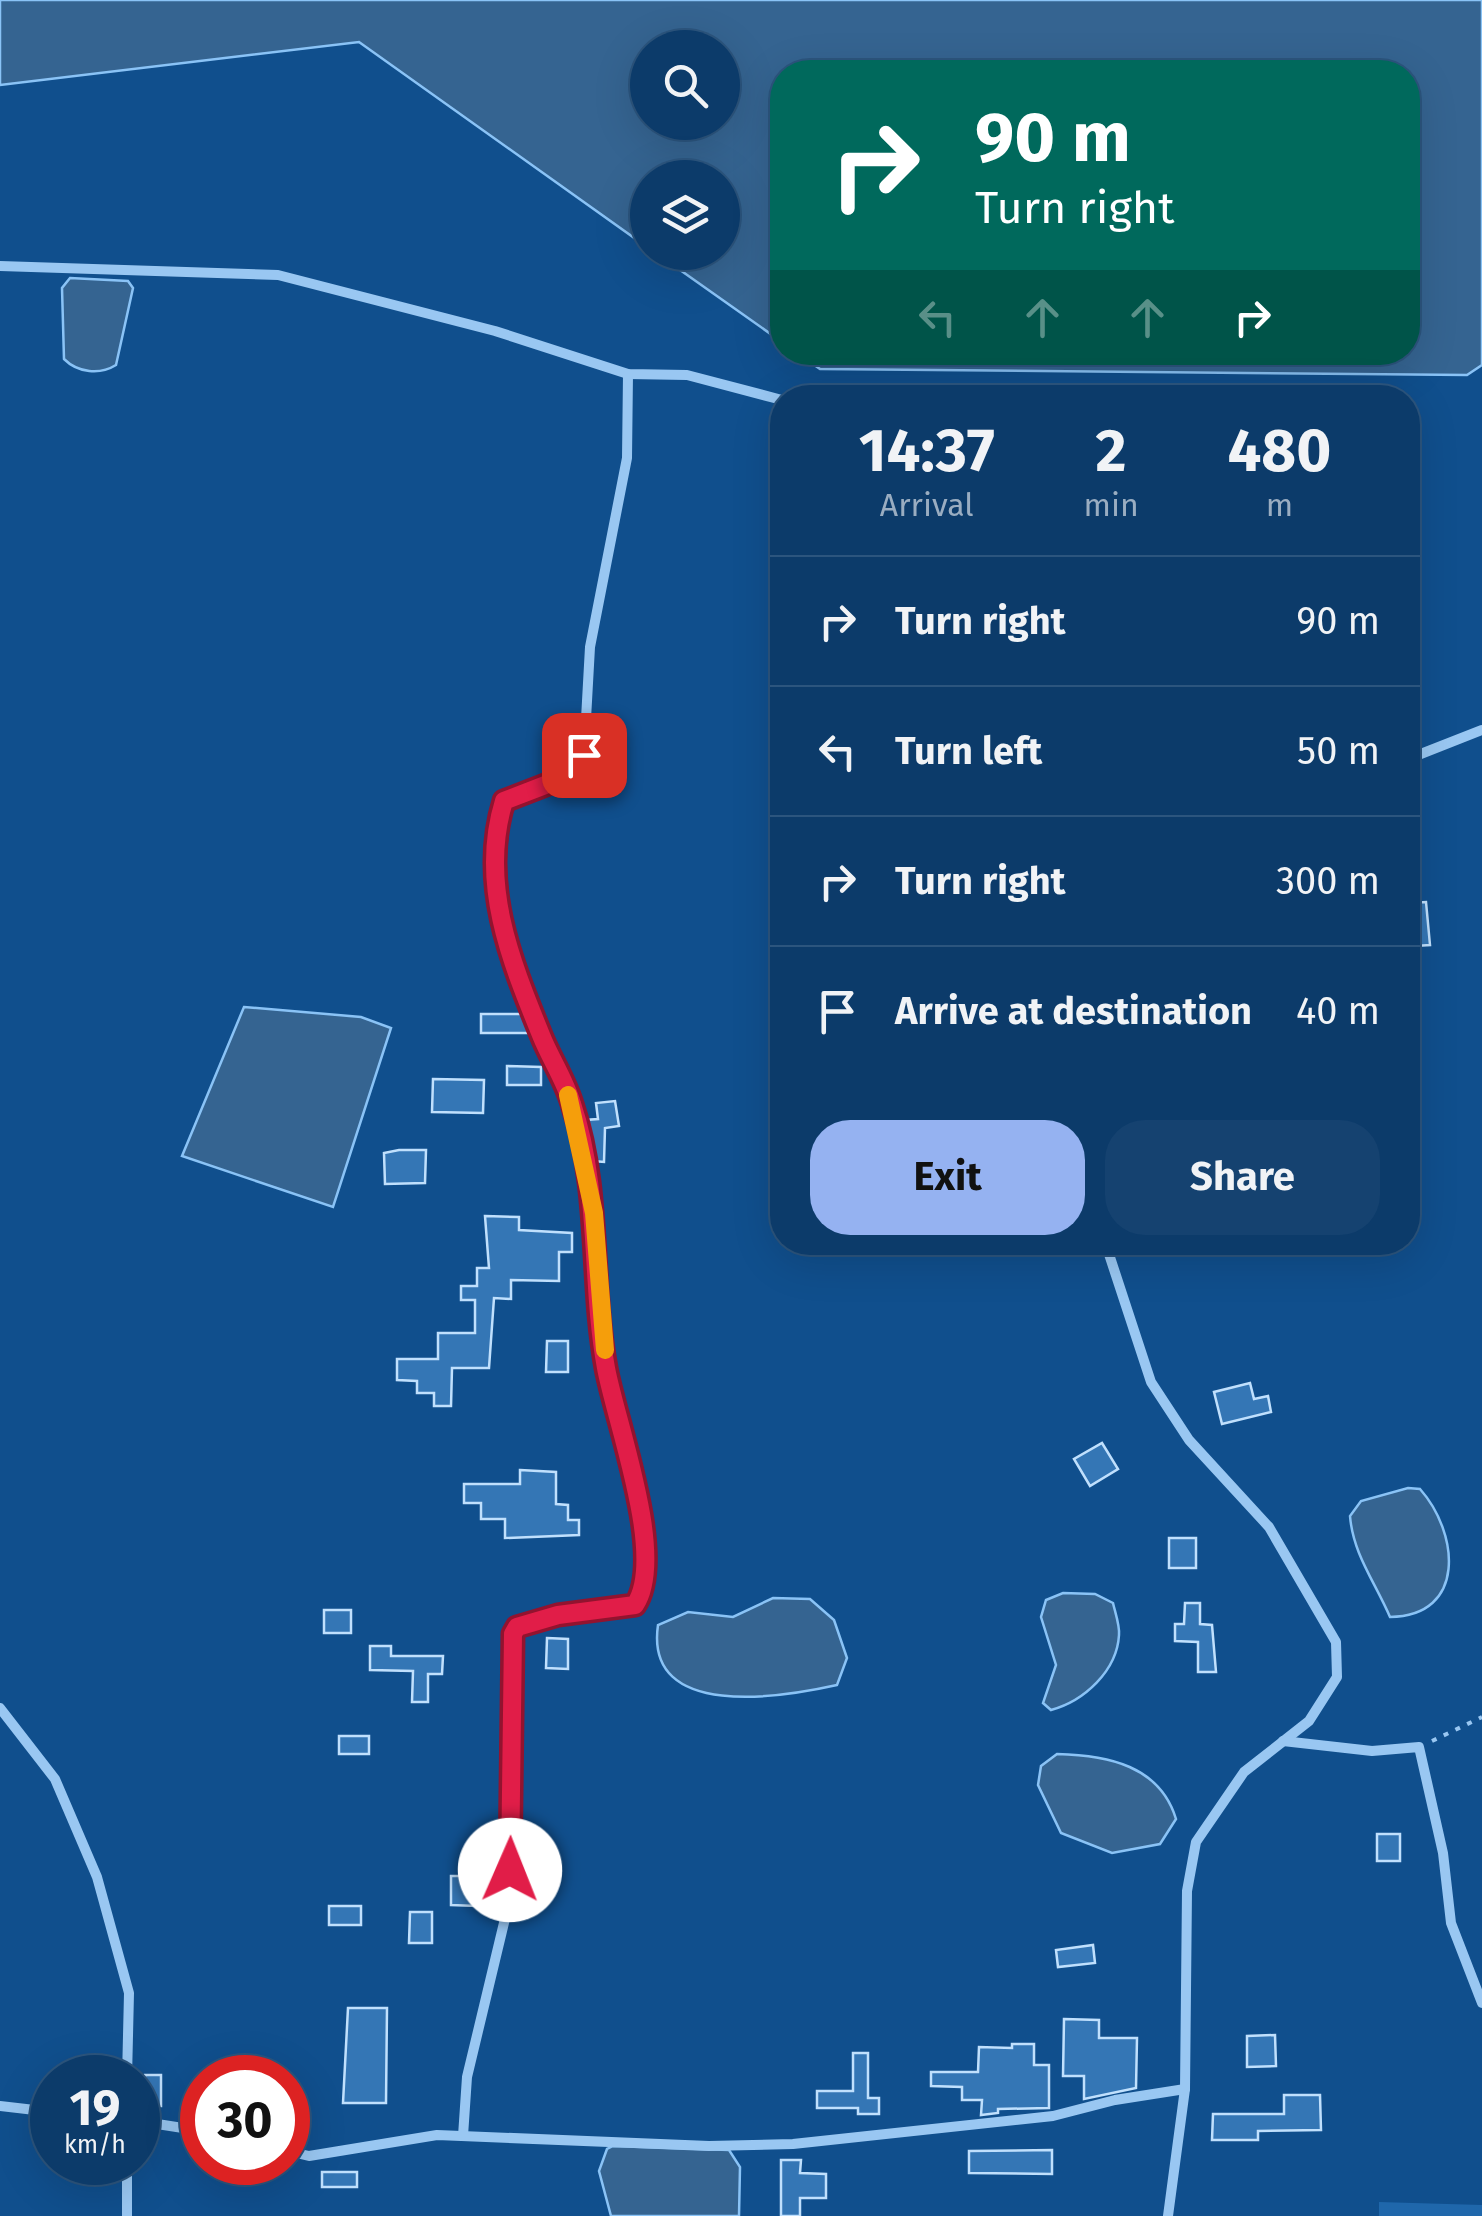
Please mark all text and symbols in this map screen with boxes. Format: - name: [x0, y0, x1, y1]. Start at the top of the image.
- map controls: [630, 30, 740, 270]
- button: search: [630, 30, 740, 140]
- text: 90 m: [975, 96, 1131, 180]
- icon: right: [810, 100, 940, 230]
- button: layers: [630, 160, 740, 270]
- text: Turn right: [975, 181, 1174, 235]
- icon: left: [910, 290, 965, 345]
- icon: ahead: [1015, 290, 1070, 345]
- icon: ahead: [1120, 290, 1175, 345]
- icon: right: [1225, 290, 1280, 345]
- text: 14:37: [859, 415, 995, 487]
- text: 2: [1096, 415, 1127, 487]
- text: 480: [1227, 415, 1331, 487]
- text: Arrival: [880, 486, 974, 524]
- text: min: [1084, 486, 1139, 524]
- text: m: [1266, 486, 1293, 524]
- icon: right: [810, 594, 865, 649]
- text: Turn right: [895, 598, 1065, 644]
- text: 90 m: [1296, 598, 1380, 644]
- pin: [542, 713, 627, 798]
- icon: left: [810, 724, 865, 779]
- icon: arrive: [557, 728, 612, 783]
- text: Turn left: [895, 728, 1042, 774]
- text: 50 m: [1297, 728, 1380, 774]
- icon: right: [810, 854, 865, 909]
- text: Turn right: [895, 858, 1065, 904]
- text: 300 m: [1276, 858, 1380, 904]
- icon: arrive: [810, 984, 865, 1039]
- text: Arrive at destination: [895, 988, 1252, 1034]
- text: 40 m: [1296, 988, 1380, 1034]
- button: Exit: [810, 1120, 1085, 1235]
- button: Share: [1105, 1120, 1380, 1235]
- position arrow: [458, 1818, 562, 1922]
- speed limit sign: 30: [180, 2055, 310, 2185]
- text: 19: [69, 2078, 121, 2138]
- text: km/h: [64, 2130, 126, 2160]

